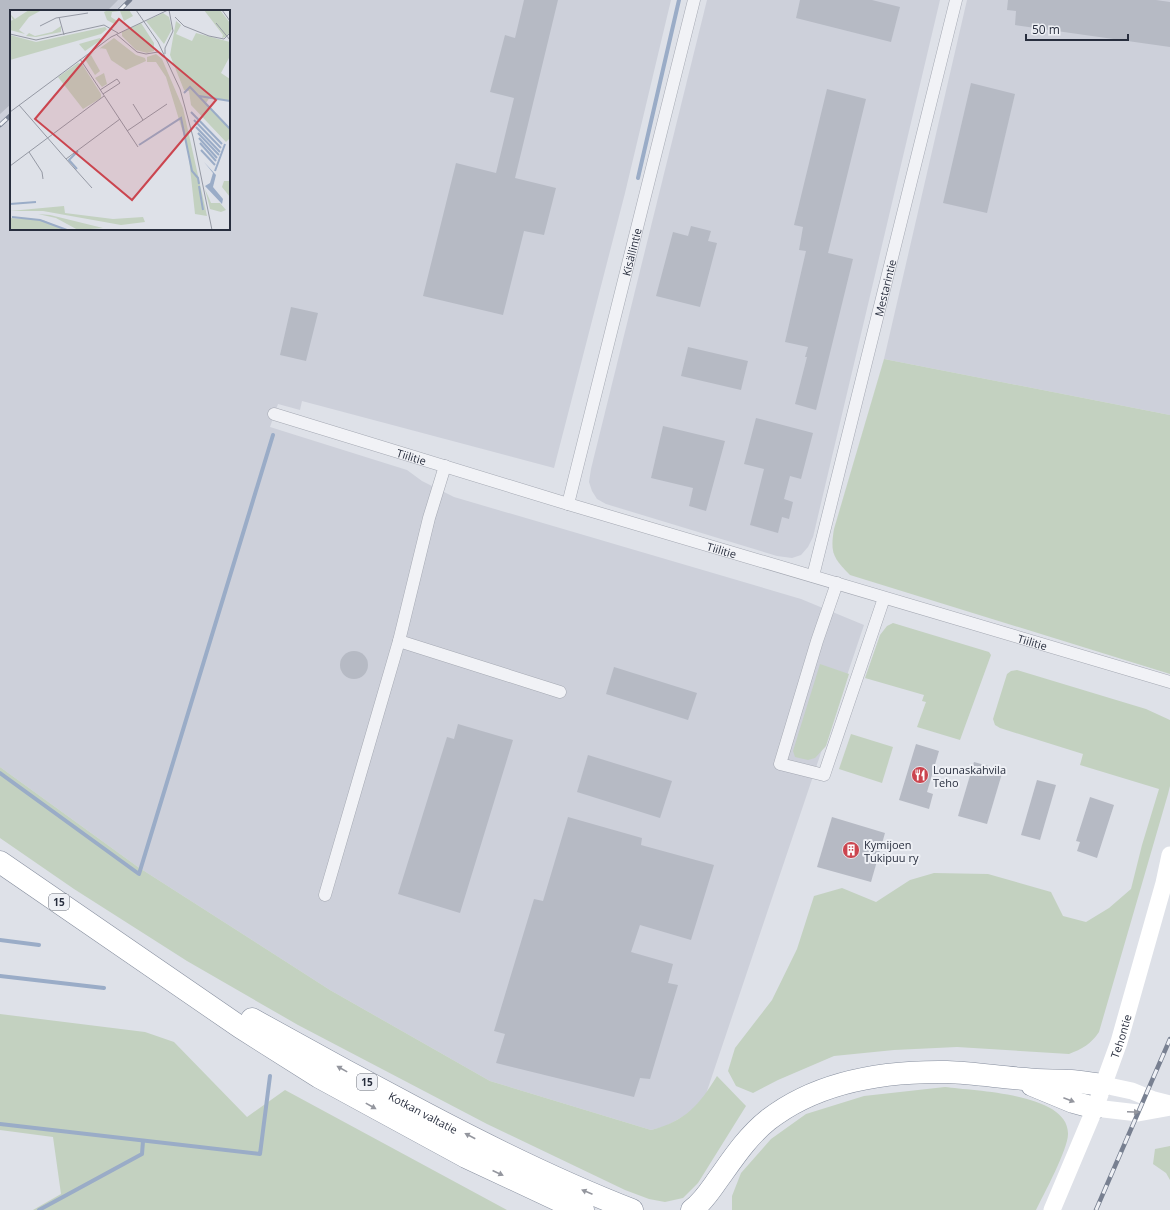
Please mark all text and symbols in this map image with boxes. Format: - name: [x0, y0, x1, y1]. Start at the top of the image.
- inset map: [10, 10, 230, 230]
- scale bar: [1026, 16, 1128, 42]
- text: 50 m: [1032, 21, 1060, 38]
- street label: Kisällintie: [618, 226, 644, 277]
- street label: Mestarintie: [870, 258, 899, 318]
- street label: Tiilitie: [395, 445, 428, 468]
- street label: Tiilitie: [705, 538, 738, 561]
- street label: Tiilitie: [1016, 630, 1049, 653]
- place label: Lounaskahvila Teho: [933, 762, 1006, 790]
- restaurant icon: Lounaskahvila Teho: [910, 765, 930, 785]
- place label: Kymijoen Tukipuu ry: [864, 837, 919, 865]
- building icon: Kymijoen Tukipuu ry: [841, 840, 861, 860]
- road number: 15: [49, 894, 69, 910]
- street label: Tehontie: [1106, 1012, 1134, 1060]
- one-way arrow: [336, 1066, 348, 1072]
- road number: 15: [357, 1074, 377, 1090]
- street label: Kotkan valtatie: [386, 1088, 460, 1136]
- one-way arrow: [1063, 1097, 1074, 1103]
- one-way arrow: [365, 1102, 377, 1109]
- one-way arrow: [1127, 1109, 1140, 1115]
- one-way arrow: [464, 1133, 475, 1140]
- one-way arrow: [493, 1170, 504, 1176]
- one-way arrow: [581, 1188, 593, 1194]

